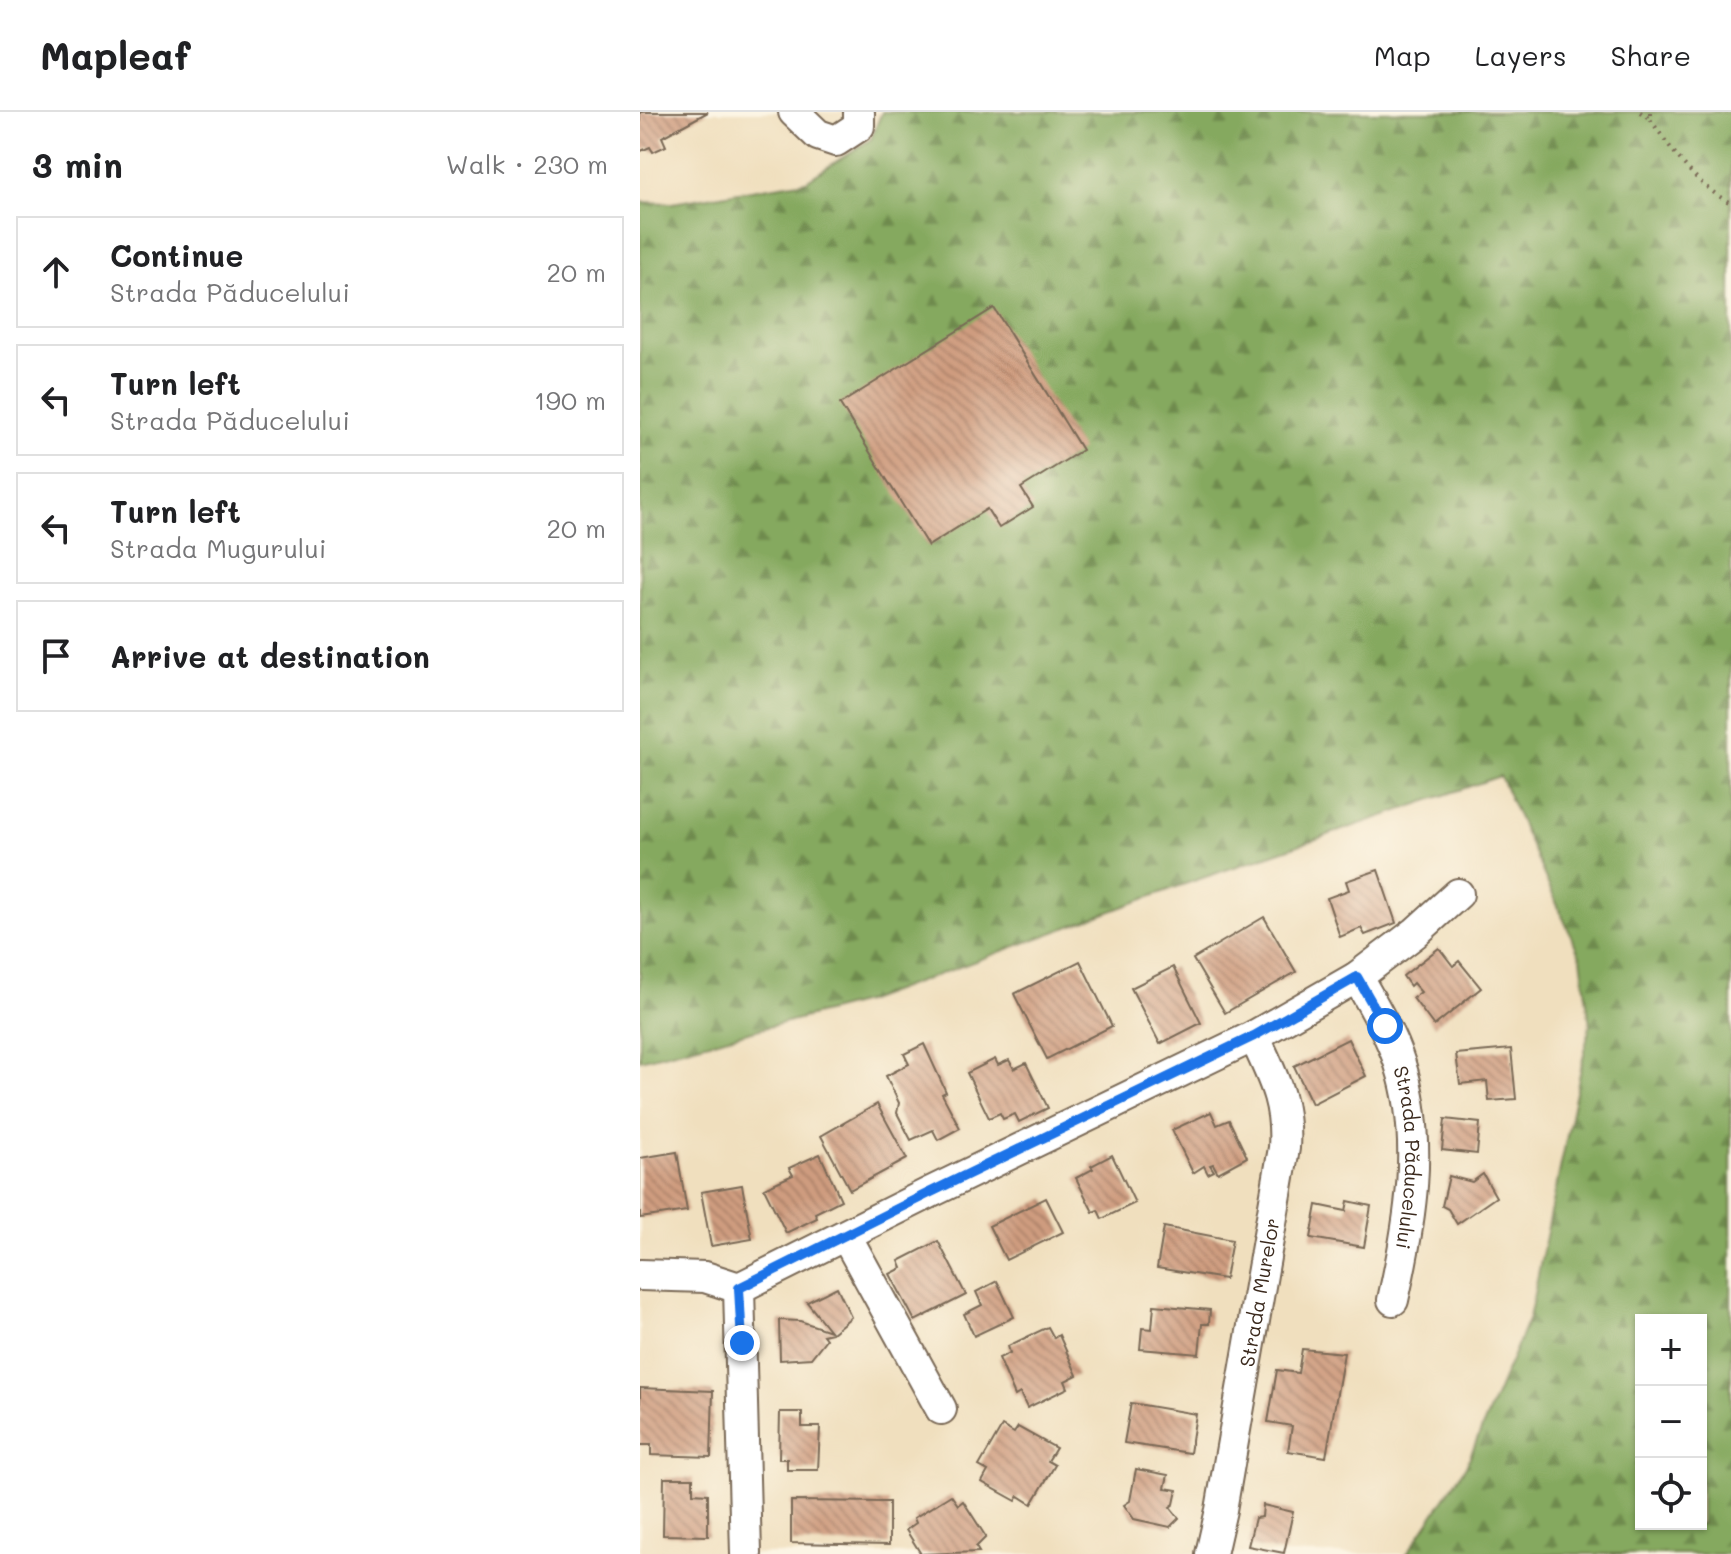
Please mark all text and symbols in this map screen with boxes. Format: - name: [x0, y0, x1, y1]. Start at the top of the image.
- text: Mapleaf: [40, 30, 191, 80]
- text: Map: [1374, 37, 1431, 73]
- text: Layers: [1475, 37, 1567, 73]
- text: Share: [1611, 37, 1691, 73]
- text: 3 min: [32, 142, 123, 187]
- text: Walk · 230 m: [446, 147, 608, 181]
- text: Continue: [110, 235, 243, 275]
- icon: ahead: [34, 250, 78, 294]
- text: 20 m: [546, 255, 606, 289]
- text: Strada Păducelului: [110, 275, 350, 309]
- text: Turn left: [110, 363, 241, 403]
- icon: left: [34, 378, 78, 422]
- text: 190 m: [534, 383, 606, 417]
- text: Strada Păducelului: [110, 403, 350, 437]
- text: Turn left: [110, 491, 241, 531]
- icon: left: [34, 506, 78, 550]
- text: 20 m: [546, 511, 606, 545]
- text: Strada Mugurului: [110, 531, 327, 565]
- icon: arrive: [34, 634, 78, 678]
- text: Arrive at destination: [110, 636, 430, 676]
- route start: [1367, 1008, 1403, 1044]
- street label: Strada Păducelului: [1388, 1063, 1426, 1252]
- street label: Strada Murelor: [1233, 1216, 1285, 1369]
- map controls: [1635, 1314, 1707, 1530]
- button: +: [1635, 1314, 1707, 1386]
- route end: [724, 1325, 760, 1361]
- button: −: [1635, 1386, 1707, 1458]
- button: locate: [1635, 1458, 1707, 1530]

